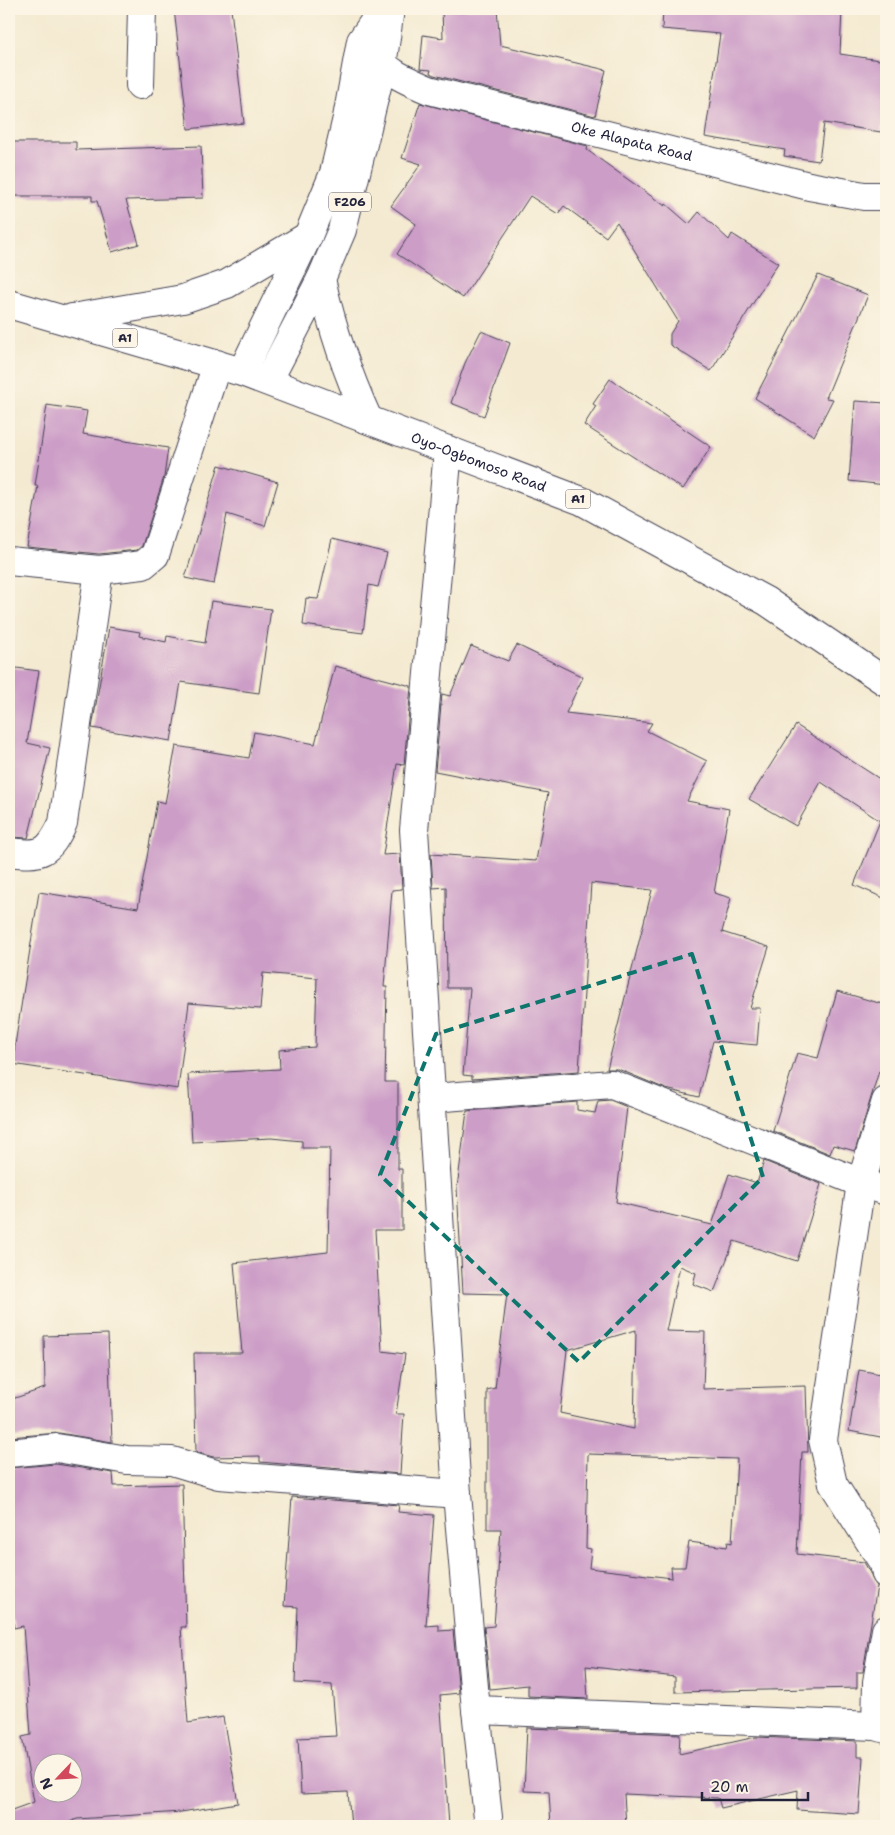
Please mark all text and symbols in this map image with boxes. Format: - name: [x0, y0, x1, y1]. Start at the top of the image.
- street label: Oke Alapata Road: [569, 117, 694, 165]
- road number: F206: [329, 192, 371, 212]
- road number: A1: [112, 328, 138, 348]
- street label: Oyo-Ogbomoso Road: [409, 428, 549, 496]
- road number: A1: [566, 489, 590, 508]
- north arrow: [32, 1752, 82, 1802]
- scale bar: [702, 1770, 809, 1802]
- text: N: [36, 1775, 57, 1792]
- text: 20 m: [710, 1777, 749, 1797]

